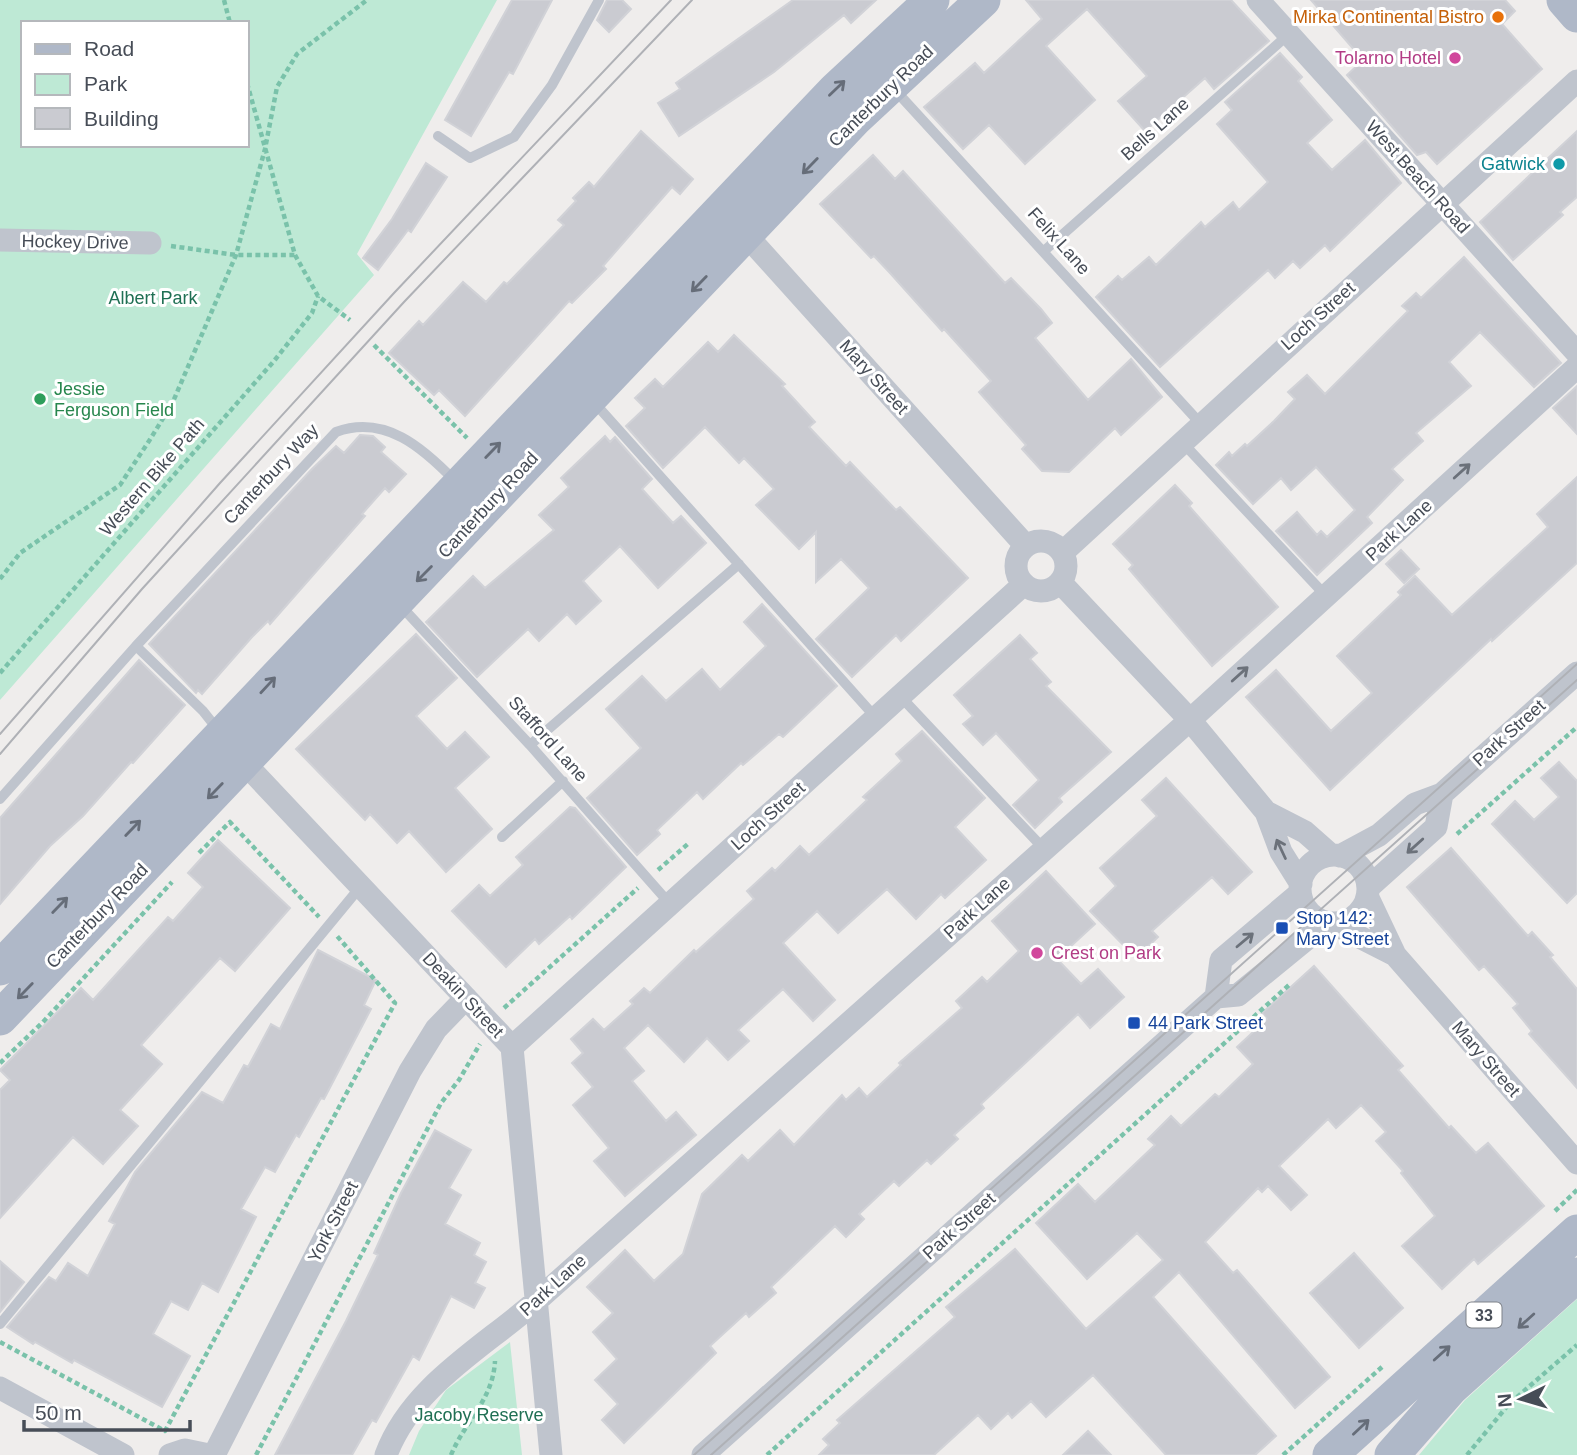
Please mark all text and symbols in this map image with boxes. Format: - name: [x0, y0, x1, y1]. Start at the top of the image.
- place label: Mirka Continental Bistro: [1293, 7, 1484, 27]
- marker: Mirka Continental Bistro: [1490, 9, 1506, 25]
- legend: [21, 21, 248, 147]
- text: Road: [84, 37, 134, 60]
- street label: Canterbury Road: [825, 41, 937, 151]
- place label: Tolarno Hotel: [1335, 48, 1441, 68]
- marker: Tolarno Hotel: [1447, 50, 1463, 66]
- text: Park: [84, 72, 128, 95]
- one-way arrow: [828, 80, 845, 97]
- street label: Bells Lane: [1117, 93, 1193, 165]
- text: Building: [84, 107, 159, 130]
- street label: West Beach Road: [1362, 117, 1474, 237]
- place label: Gatwick: [1481, 154, 1546, 174]
- marker: Gatwick: [1551, 156, 1567, 172]
- one-way arrow: [802, 157, 819, 174]
- street label: Felix Lane: [1024, 203, 1094, 279]
- street label: Hockey Drive: [21, 231, 129, 253]
- one-way arrow: [690, 275, 707, 292]
- street label: Loch Street: [1277, 278, 1359, 354]
- park label: Albert Park: [108, 288, 199, 308]
- street label: Mary Street: [835, 336, 913, 418]
- place label: Jessie Ferguson Field: [54, 379, 174, 420]
- marker: Jessie Ferguson Field: [32, 391, 48, 407]
- street label: Western Bike Path: [96, 414, 208, 540]
- street label: Canterbury Way: [220, 420, 322, 528]
- one-way arrow: [484, 442, 501, 459]
- street label: Canterbury Road: [434, 448, 542, 562]
- one-way arrow: [1453, 463, 1470, 480]
- street label: Park Lane: [1362, 495, 1436, 565]
- one-way arrow: [415, 565, 432, 582]
- one-way arrow: [1231, 666, 1249, 682]
- one-way arrow: [260, 677, 277, 694]
- street label: Stafford Lane: [505, 692, 591, 786]
- street label: Park Street: [1469, 695, 1549, 771]
- street label: Loch Street: [727, 778, 809, 854]
- one-way arrow: [207, 782, 224, 799]
- one-way arrow: [124, 820, 141, 837]
- one-way arrow: [1406, 838, 1424, 854]
- one-way arrow: [1274, 839, 1287, 860]
- street label: Canterbury Road: [42, 860, 152, 972]
- street label: Park Lane: [940, 873, 1014, 943]
- one-way arrow: [51, 897, 68, 914]
- place label: Stop 142: Mary Street: [1296, 908, 1389, 949]
- marker: Stop 142: Mary Street: [1274, 920, 1290, 936]
- one-way arrow: [1235, 932, 1253, 948]
- place label: Crest on Park: [1051, 943, 1162, 963]
- marker: Crest on Park: [1029, 945, 1045, 961]
- street label: Deakin Street: [418, 948, 508, 1042]
- one-way arrow: [17, 982, 33, 1000]
- place label: 44 Park Street: [1148, 1013, 1263, 1033]
- marker: 44 Park Street: [1126, 1015, 1142, 1031]
- street label: Mary Street: [1448, 1017, 1524, 1101]
- street label: York Street: [304, 1178, 362, 1266]
- street label: Park Street: [919, 1188, 999, 1264]
- street label: Park Lane: [516, 1250, 590, 1320]
- road number: 33: [1466, 1302, 1502, 1328]
- one-way arrow: [1517, 1313, 1535, 1329]
- one-way arrow: [1433, 1345, 1451, 1361]
- north arrow: [1486, 1364, 1556, 1434]
- scale bar: [24, 1388, 191, 1432]
- text: N: [1494, 1393, 1516, 1408]
- text: 50 m: [35, 1401, 82, 1424]
- park label: Jacoby Reserve: [414, 1405, 544, 1425]
- one-way arrow: [1352, 1418, 1369, 1435]

